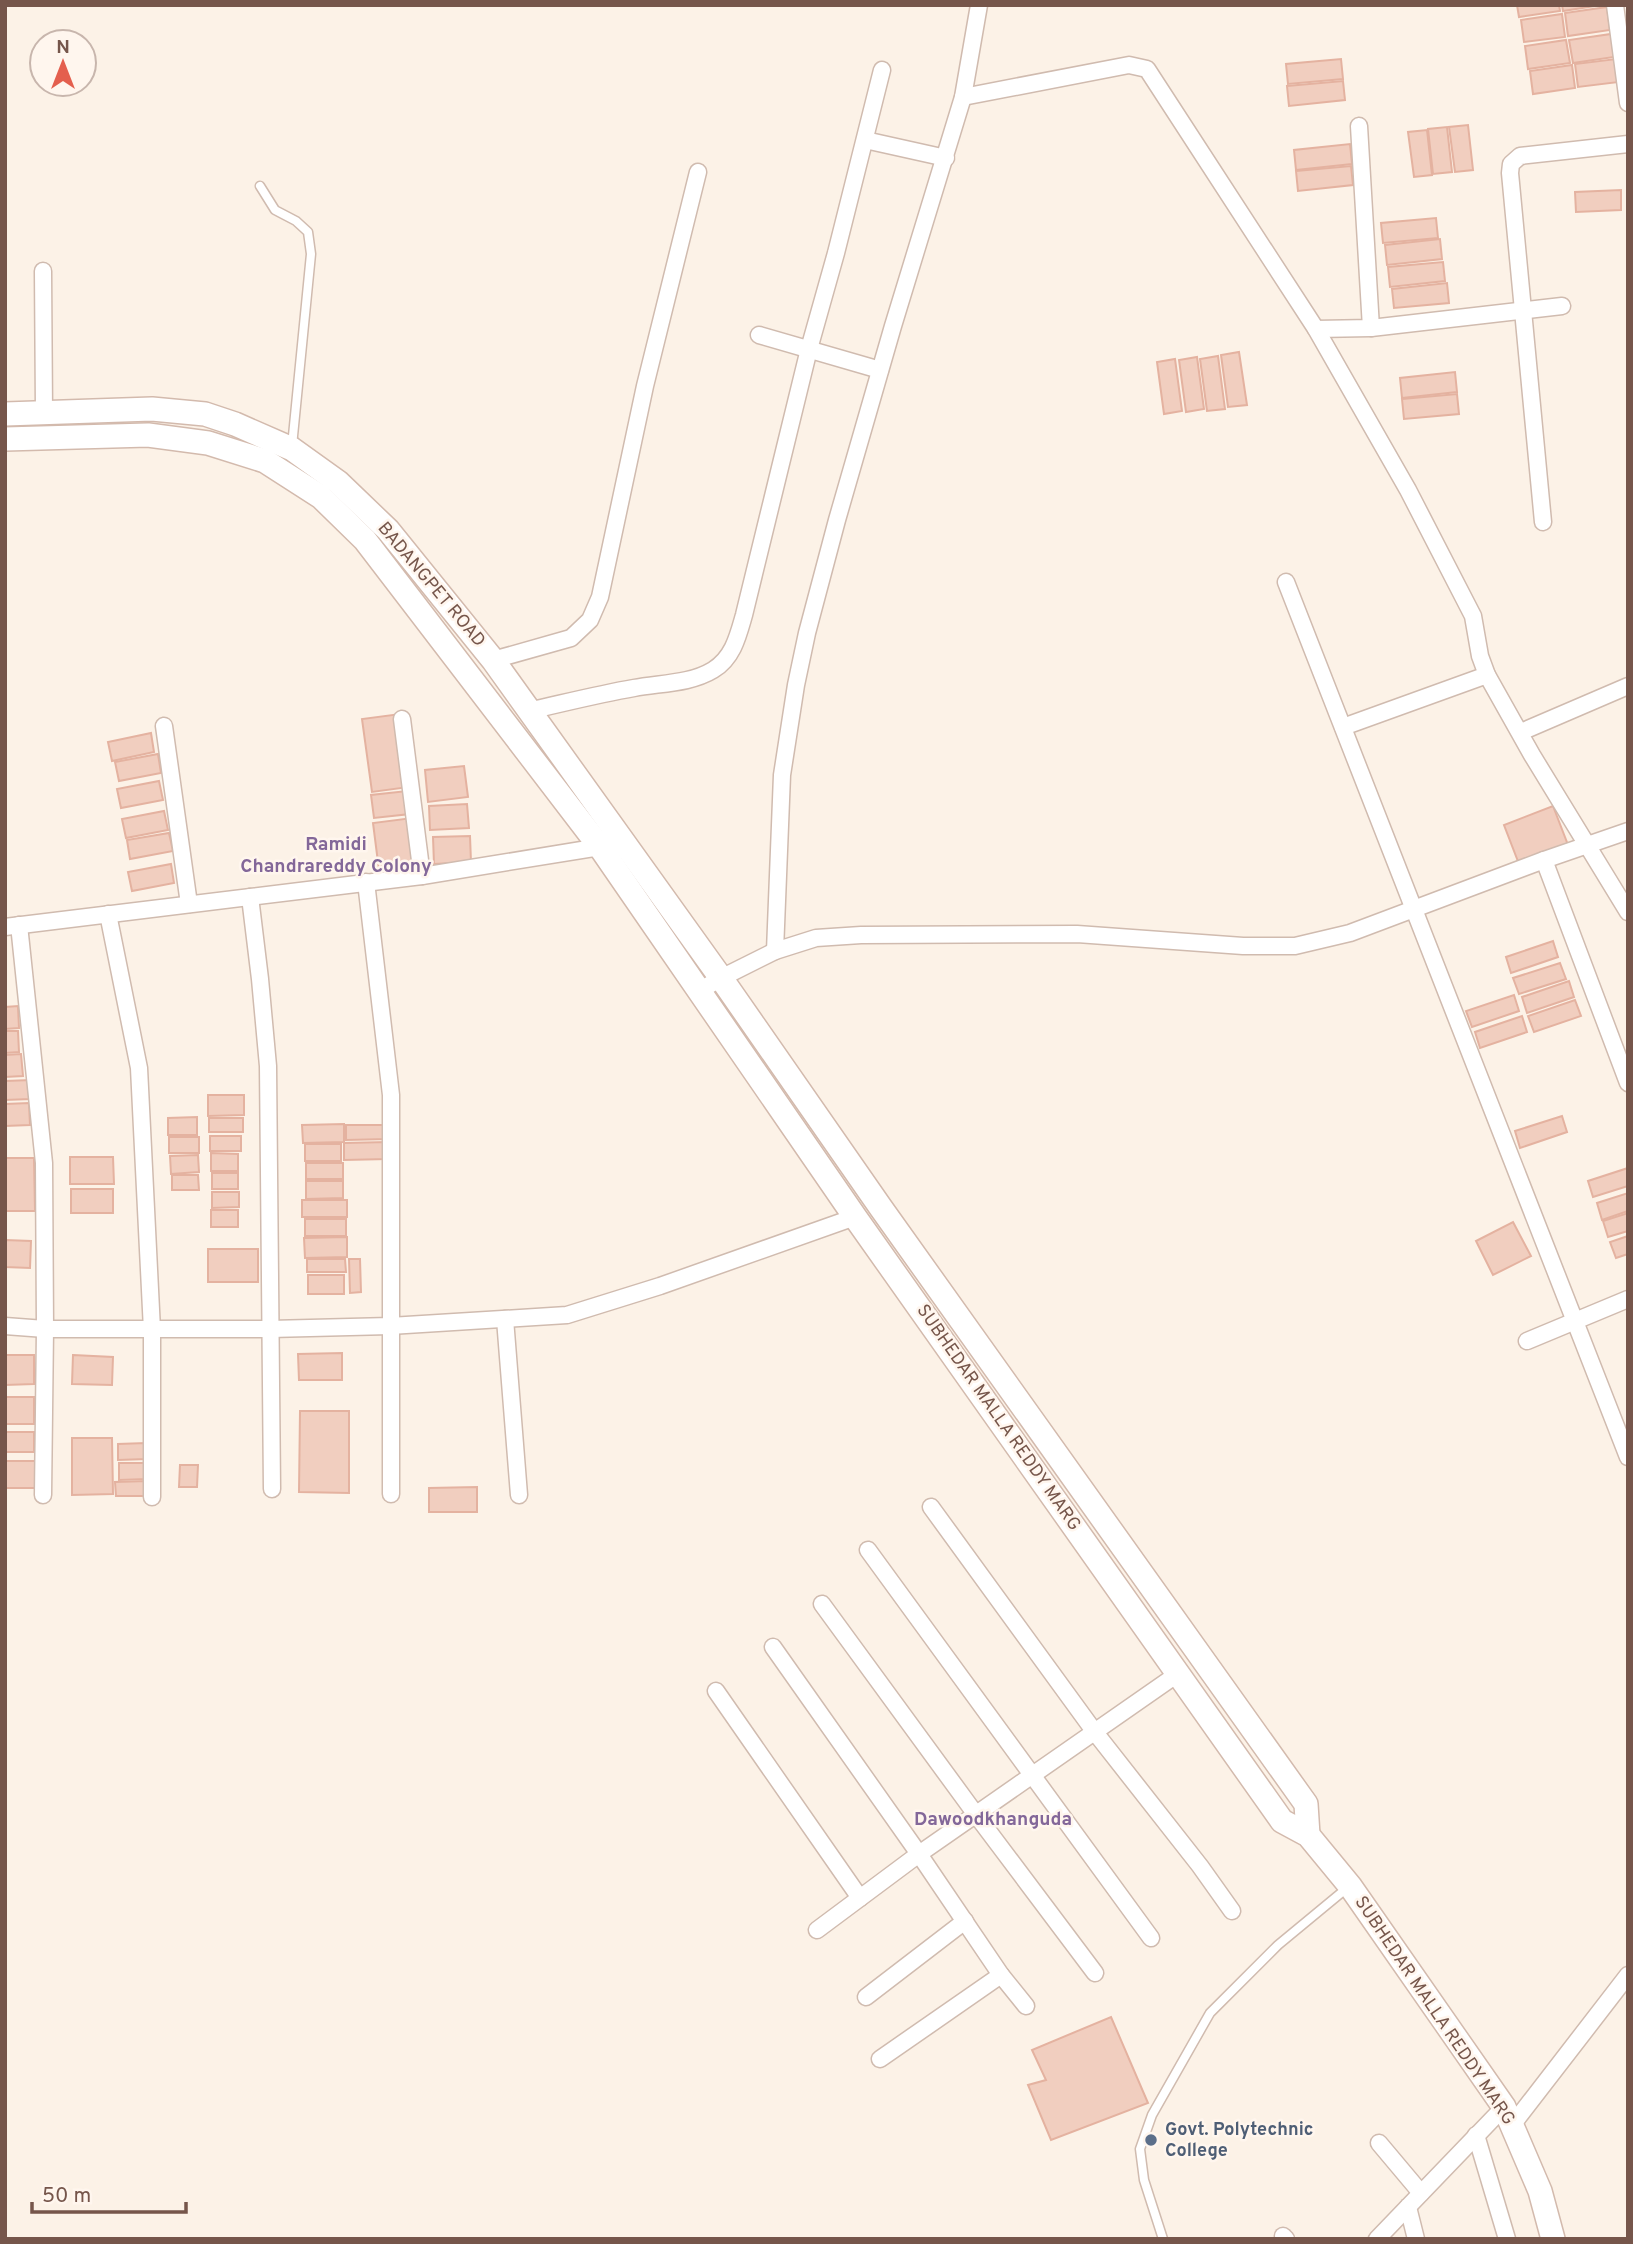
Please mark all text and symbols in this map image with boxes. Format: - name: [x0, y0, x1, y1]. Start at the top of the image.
- north arrow: [28, 28, 98, 98]
- text: N: [56, 36, 70, 60]
- street label: BADANGPET ROAD: [372, 518, 490, 652]
- district label: Ramidi Chandrareddy Colony: [240, 833, 432, 879]
- street label: SUBHEDAR MALLA REDDY MARG: [911, 1300, 1085, 1536]
- district label: Dawoodkhanguda: [914, 1808, 1072, 1832]
- street label: SUBHEDAR MALLA REDDY MARG: [1349, 1892, 1519, 2130]
- place label: Govt. Polytechnic College: [1165, 2119, 1313, 2163]
- marker: Govt. Polytechnic College: [1143, 2132, 1159, 2148]
- scale bar: [32, 2170, 186, 2214]
- text: 50 m: [42, 2183, 91, 2210]

